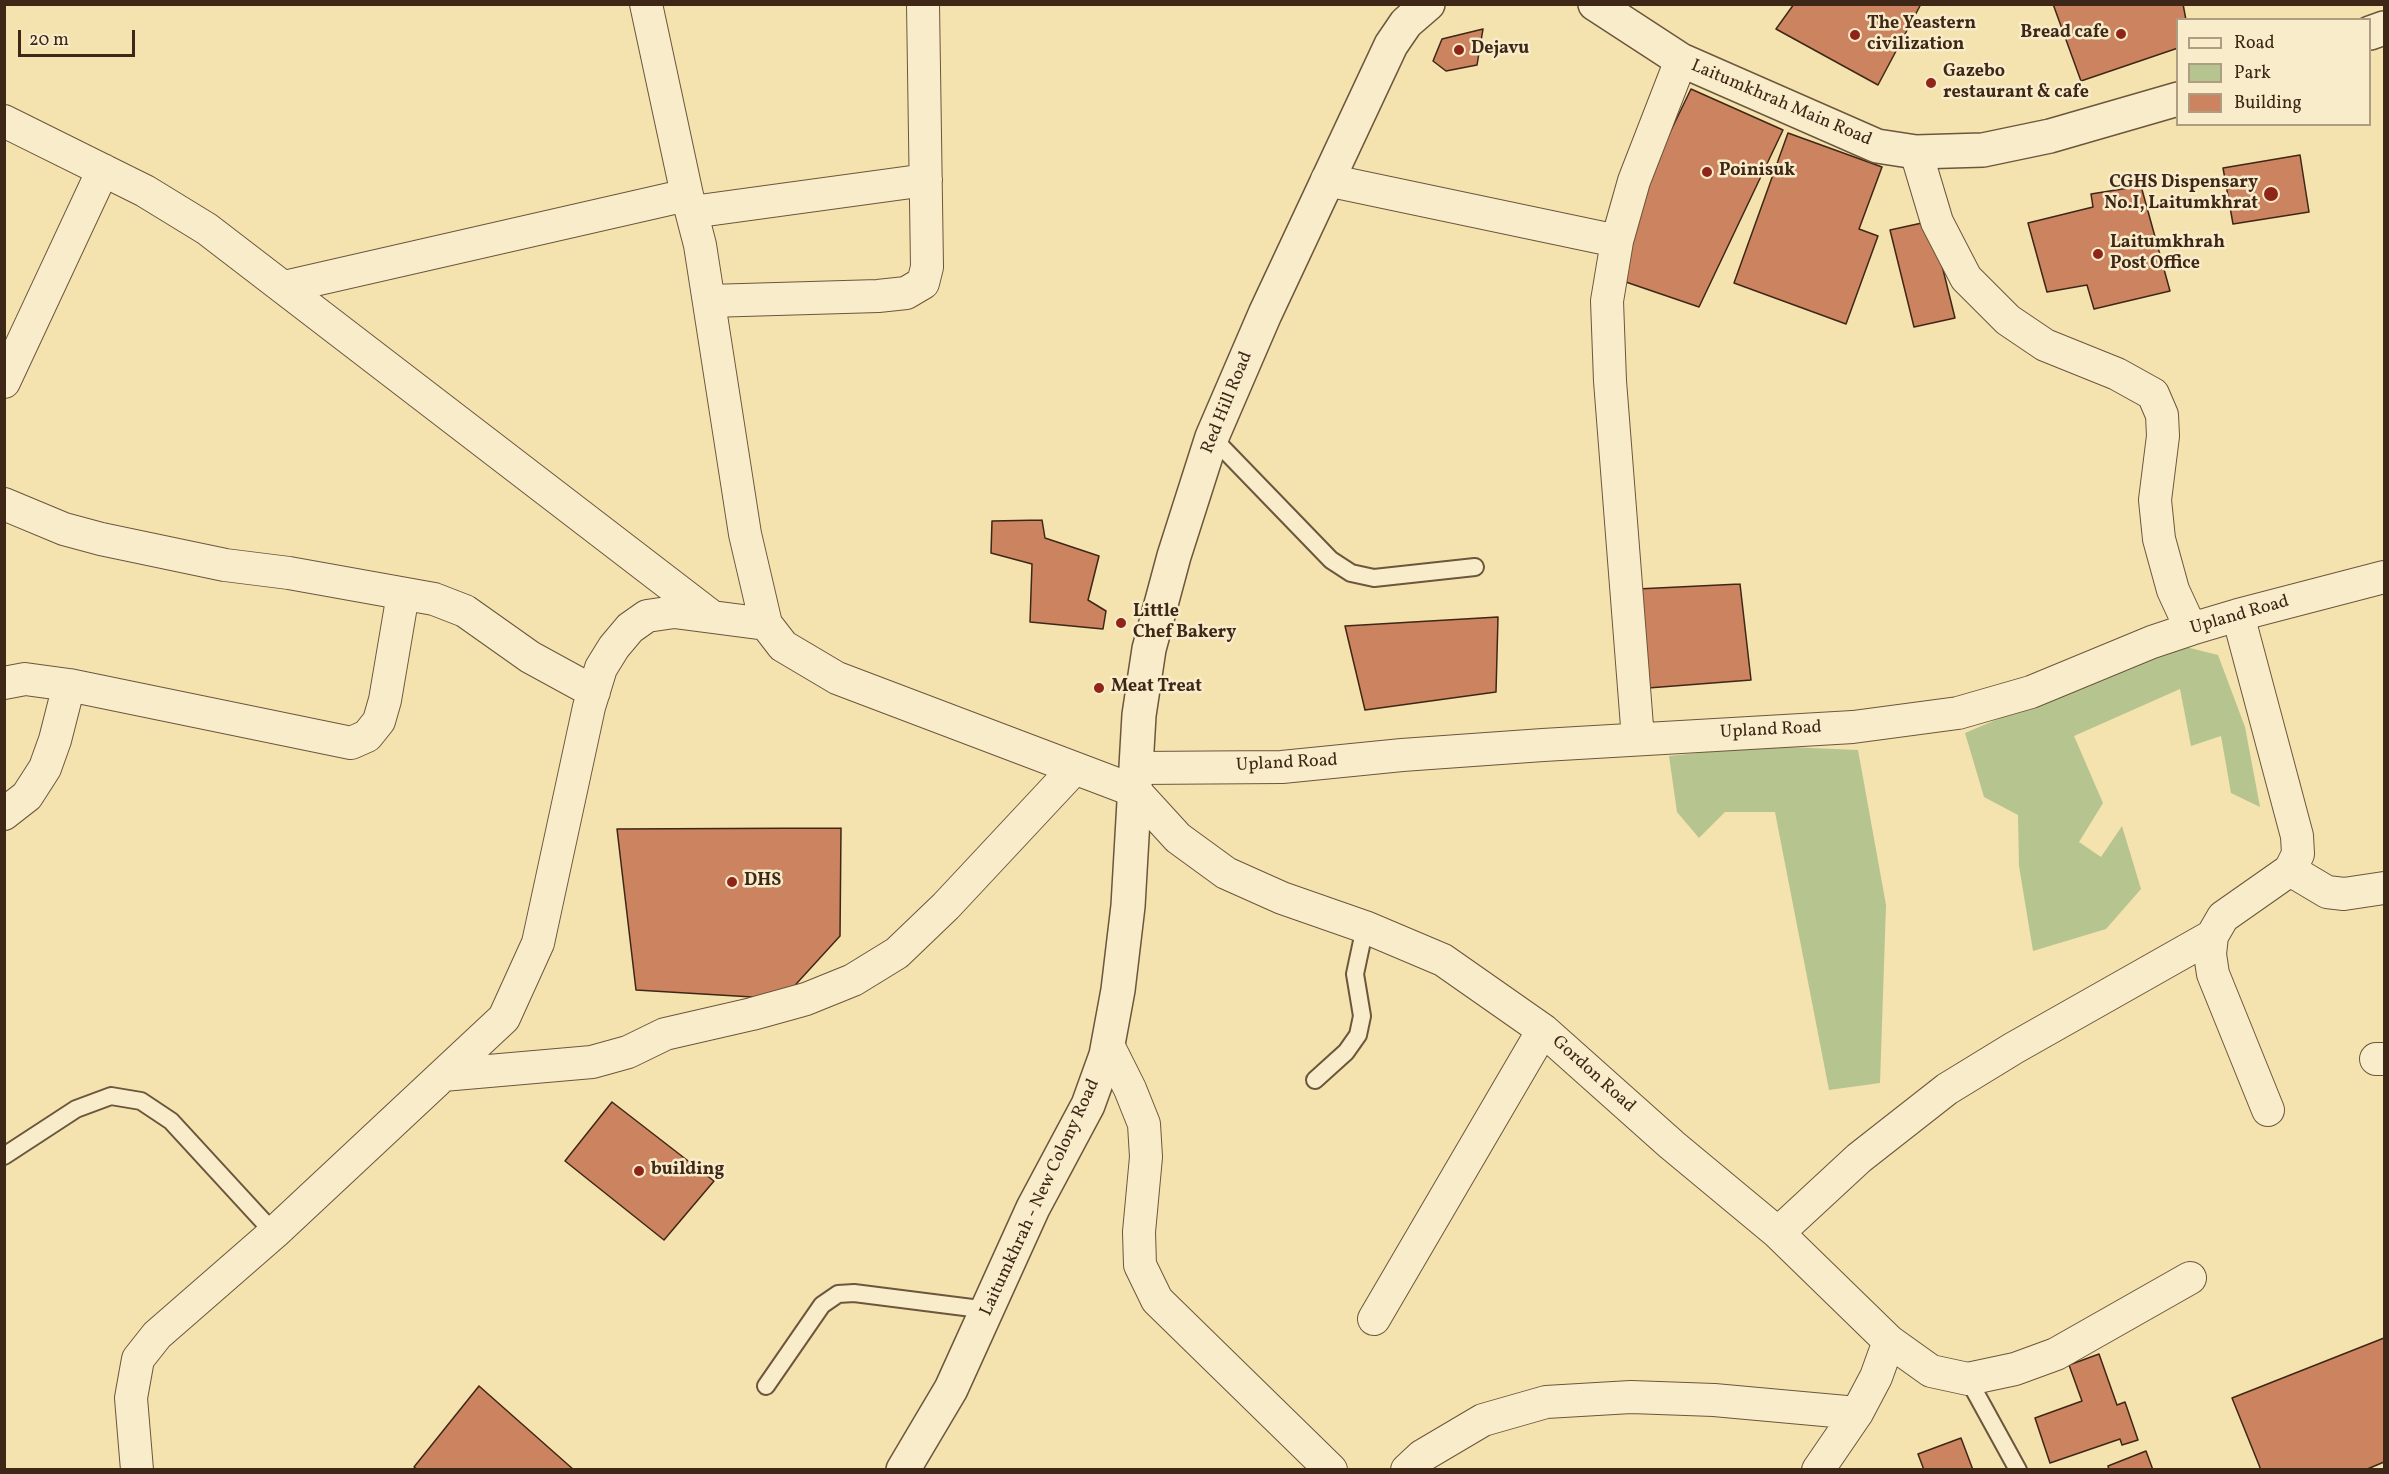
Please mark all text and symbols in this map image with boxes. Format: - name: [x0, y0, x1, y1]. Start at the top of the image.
- place label: The Yeastern civilization: [1867, 14, 1976, 57]
- scale bar: [21, 18, 138, 56]
- legend: [2176, 18, 2371, 126]
- place label: Bread cafe: [2020, 23, 2109, 45]
- marker: Bread cafe: [2114, 27, 2128, 41]
- text: 20 m: [29, 28, 69, 53]
- marker: The Yeastern civilization: [1848, 28, 1862, 42]
- text: Road: [2234, 31, 2275, 56]
- place label: Dejavu: [1471, 39, 1529, 61]
- marker: Dejavu: [1452, 43, 1466, 57]
- street label: Laitumkhrah Main Road: [1687, 56, 1875, 152]
- text: Park: [2234, 61, 2271, 86]
- place label: Gazebo restaurant & cafe: [1943, 62, 2089, 104]
- marker: Gazebo restaurant & cafe: [1924, 76, 1938, 90]
- text: Building: [2234, 91, 2302, 116]
- place label: Poinisuk: [1719, 161, 1795, 183]
- marker: Poinisuk: [1700, 165, 1714, 179]
- place label: CGHS Dispensary No.I, Laitumkhrat: [2104, 173, 2258, 216]
- marker: CGHS Dispensary No.I, Laitumkhrat: [2262, 185, 2280, 203]
- place label: Laitumkhrah Post Office: [2110, 233, 2225, 276]
- marker: Laitumkhrah Post Office: [2091, 247, 2105, 261]
- street label: Red Hill Road: [1198, 349, 1258, 457]
- street label: Upland Road: [2188, 592, 2292, 640]
- place label: Little Chef Bakery: [1133, 602, 1236, 644]
- marker: Little Chef Bakery: [1114, 616, 1128, 630]
- place label: Meat Treat: [1111, 677, 1202, 699]
- marker: Meat Treat: [1092, 681, 1106, 695]
- street label: Upland Road: [1720, 718, 1822, 744]
- street label: Upland Road: [1236, 751, 1338, 777]
- place label: DHS: [744, 871, 781, 893]
- marker: DHS: [725, 875, 739, 889]
- street label: Gordon Road: [1547, 1032, 1639, 1118]
- street label: Laitumkhrah - New Colony Road: [977, 1076, 1105, 1320]
- place label: building: [651, 1160, 724, 1182]
- marker: building: [632, 1164, 646, 1178]

